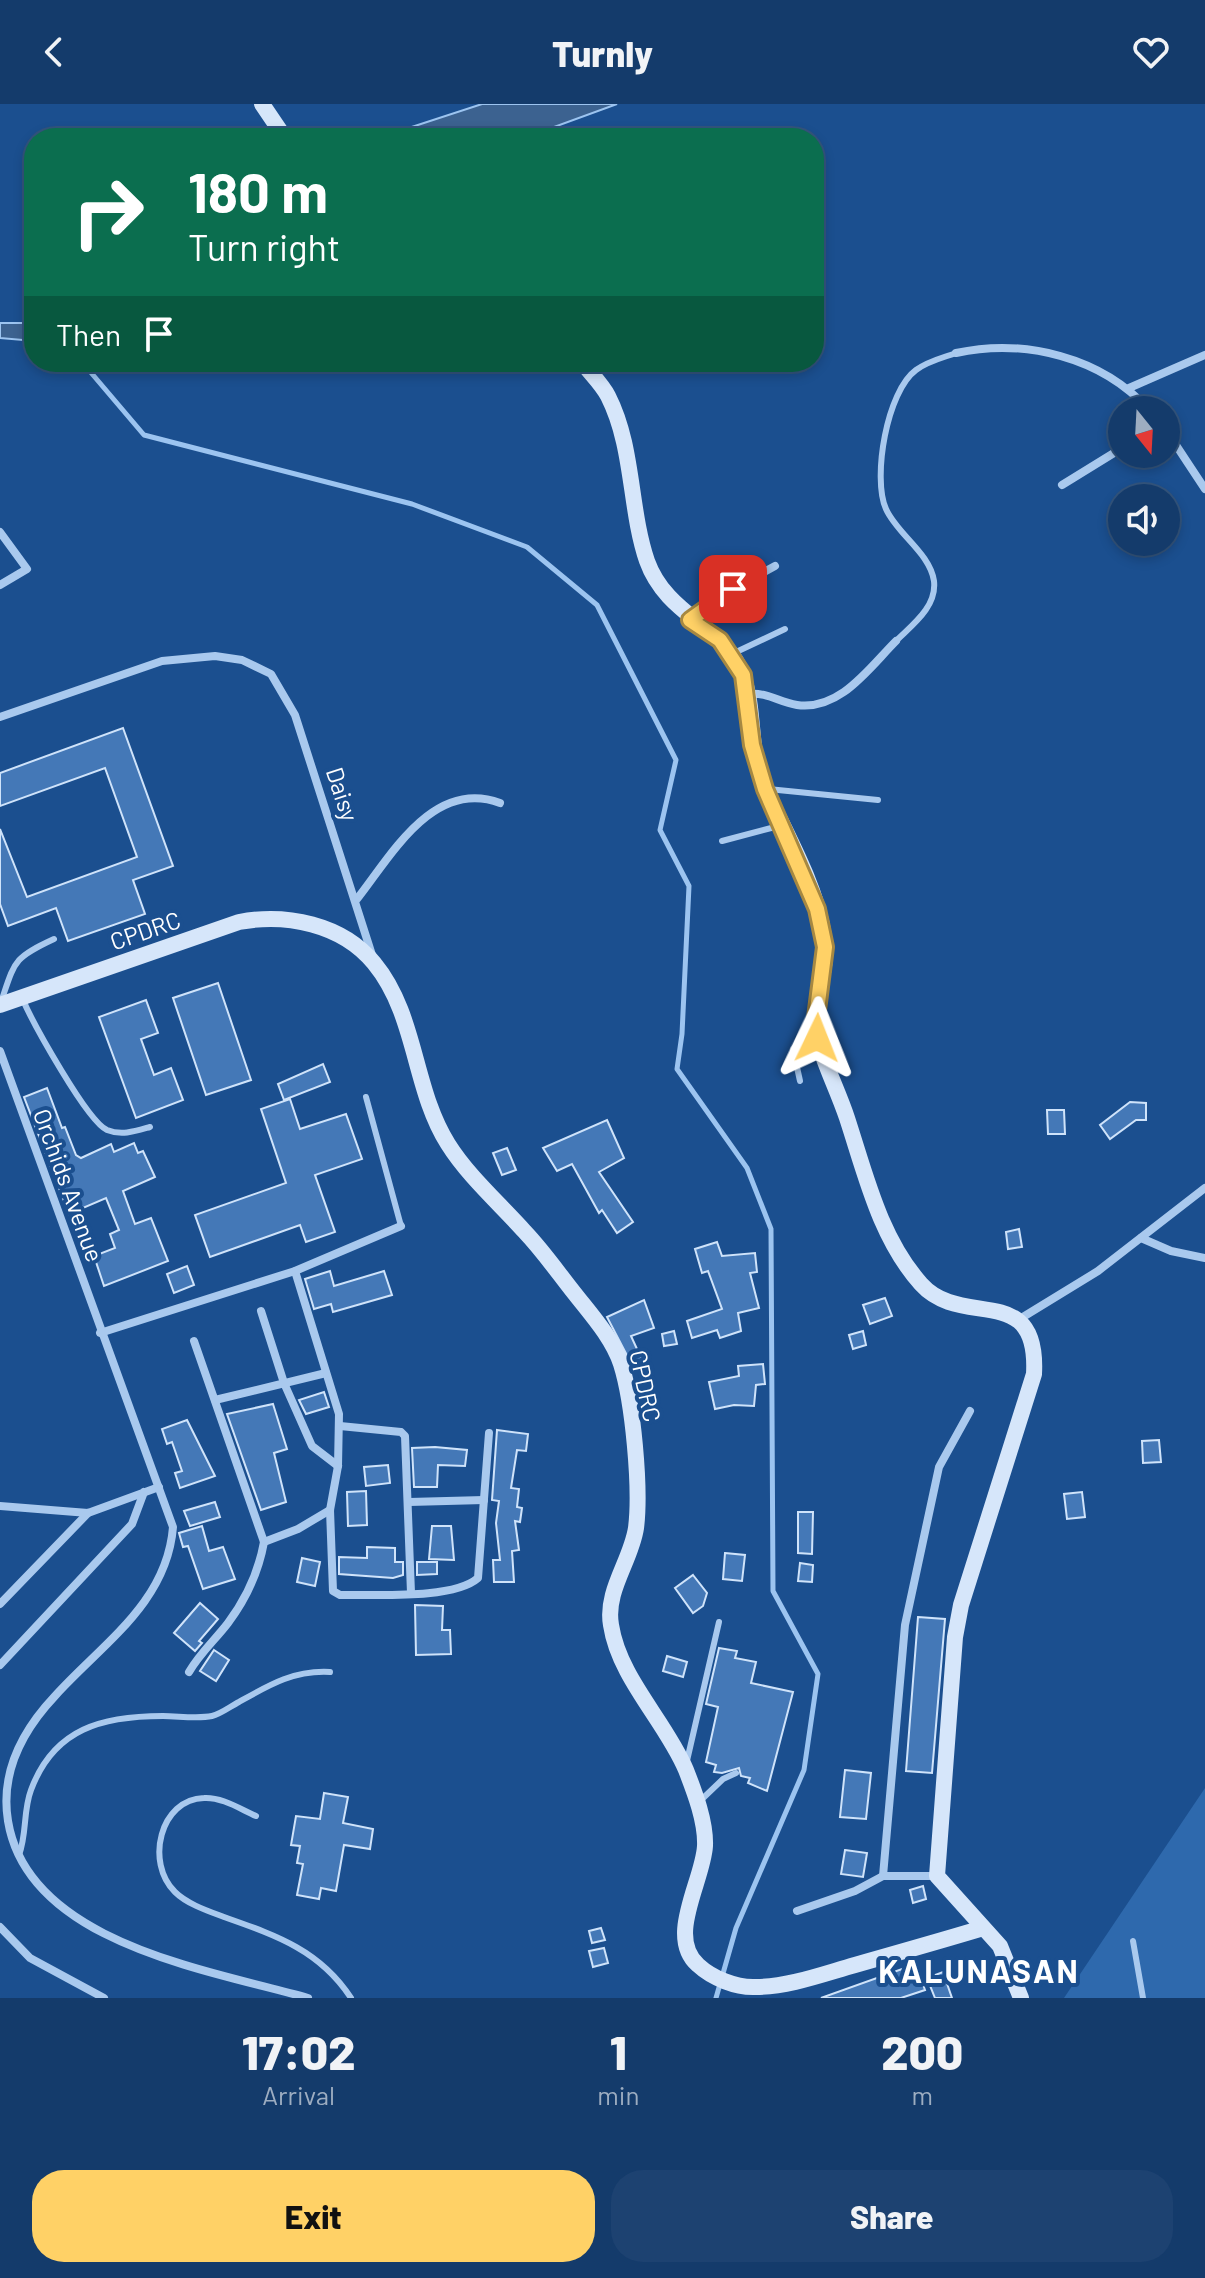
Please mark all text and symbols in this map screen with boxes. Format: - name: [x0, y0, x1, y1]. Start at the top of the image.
- icon: back: [32, 30, 76, 74]
- icon: heart: [1129, 30, 1173, 74]
- text: Turnly: [552, 31, 653, 74]
- text: 180 m: [188, 157, 328, 224]
- icon: right: [56, 160, 160, 264]
- text: Turn right: [188, 225, 340, 268]
- icon: arrive: [137, 312, 181, 356]
- text: Then: [56, 316, 121, 352]
- north arrow: [1108, 396, 1180, 468]
- map controls: [1108, 396, 1180, 556]
- button: sound: [1108, 484, 1180, 556]
- pin: [699, 555, 767, 623]
- icon: arrive: [711, 567, 755, 611]
- street label: Daisy: [321, 763, 365, 825]
- street label: CPDRC: [106, 904, 184, 956]
- position arrow: [775, 996, 859, 1080]
- street label: Orchids Avenue: [28, 1104, 110, 1266]
- street label: CPDRC: [624, 1347, 668, 1425]
- district label: KALUNASAN: [878, 1951, 1080, 1989]
- text: 17:02: [242, 2022, 356, 2080]
- text: 1: [610, 2022, 627, 2080]
- text: 200: [881, 2022, 963, 2080]
- text: Arrival: [262, 2079, 335, 2110]
- text: min: [597, 2079, 639, 2110]
- text: m: [911, 2079, 933, 2110]
- button: Exit: [32, 2170, 595, 2262]
- button: Share: [611, 2170, 1173, 2262]

